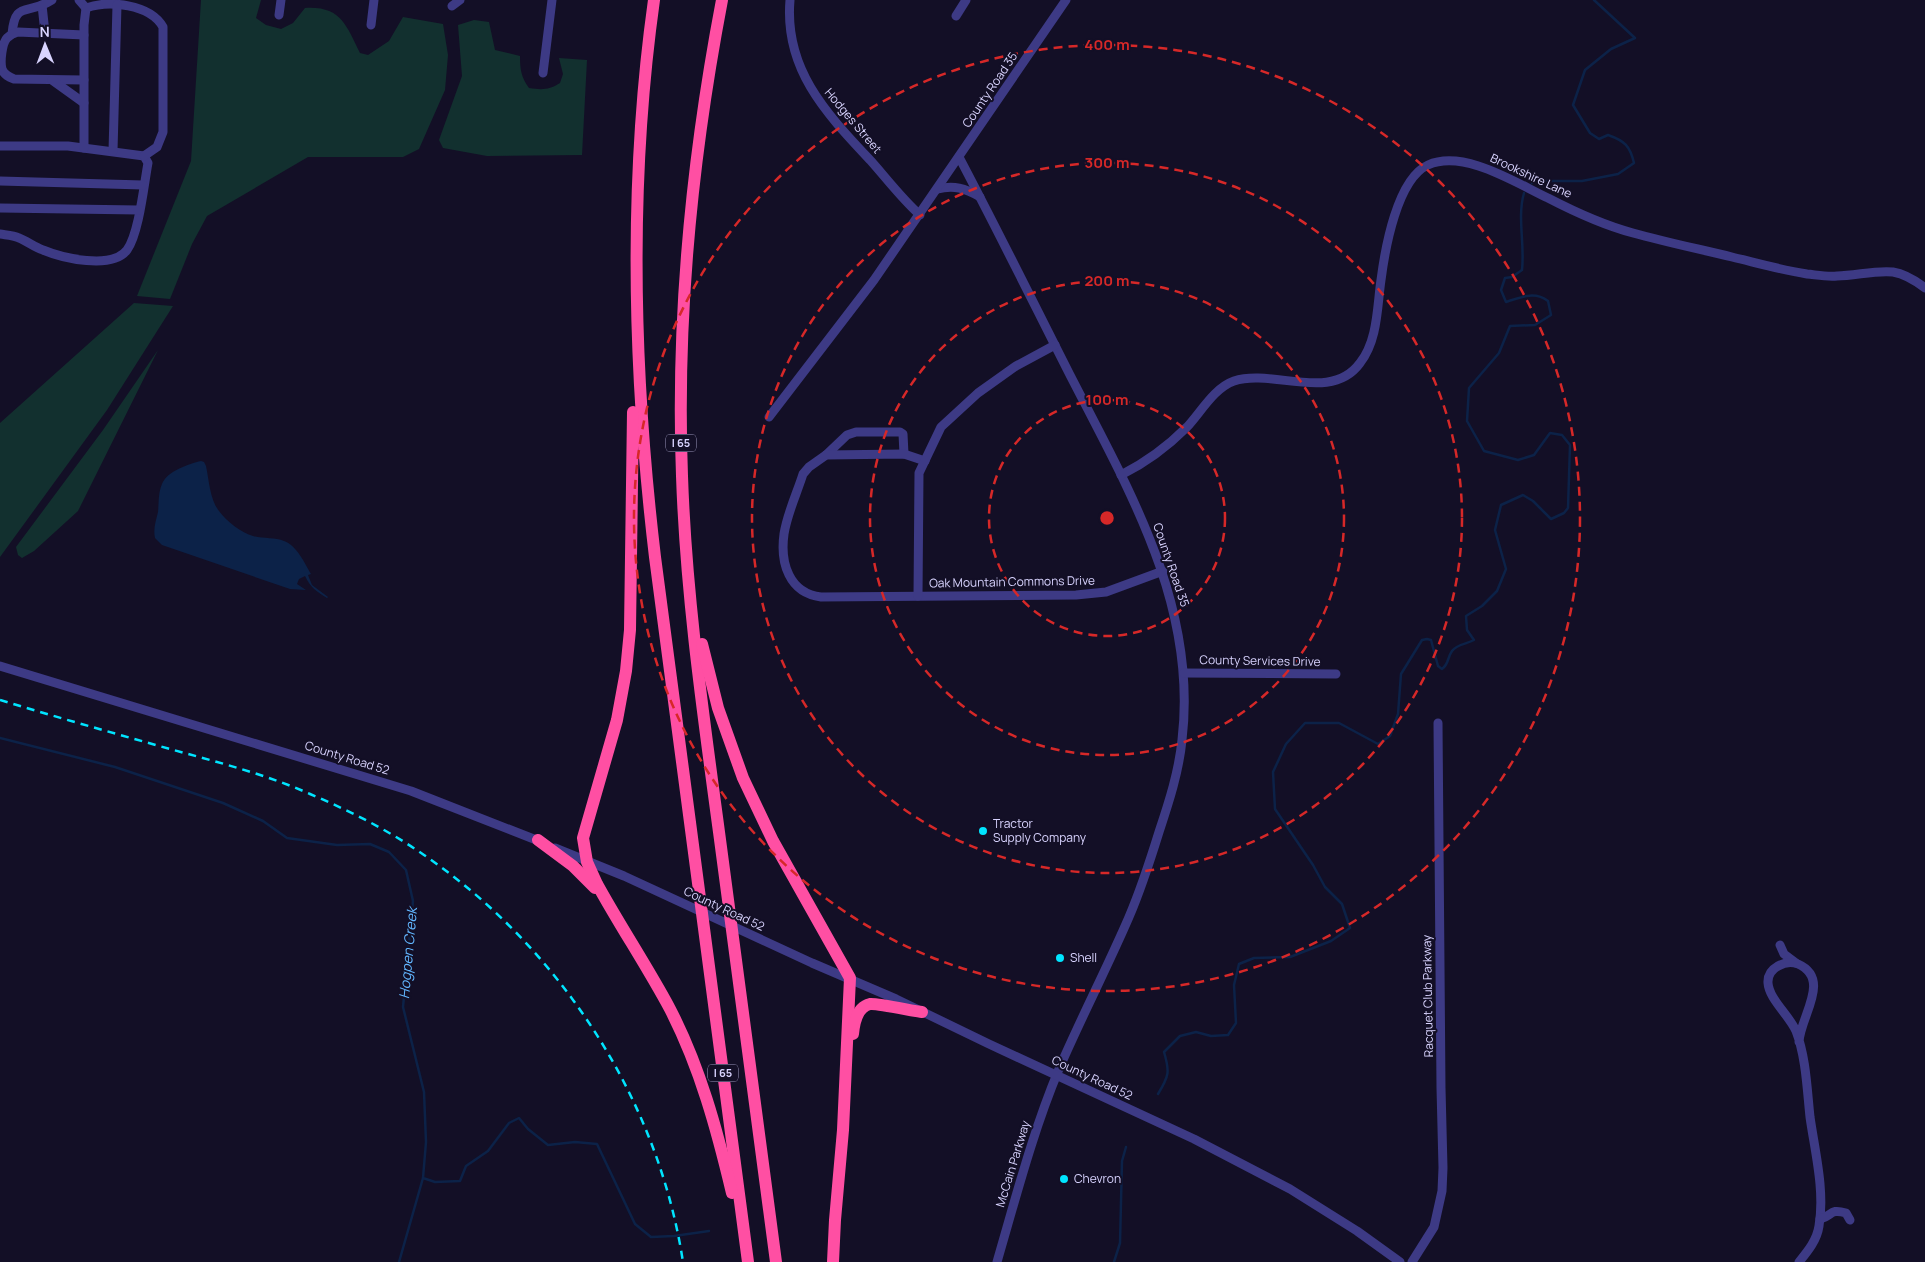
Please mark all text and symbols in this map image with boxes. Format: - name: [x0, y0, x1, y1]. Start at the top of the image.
- north arrow: [20, 20, 70, 70]
- text: N: [40, 22, 50, 41]
- text: 400 m: [1084, 34, 1130, 55]
- street label: County Road 35: [958, 49, 1021, 131]
- street label: Hodges Street: [821, 84, 886, 157]
- street label: Brookshire Lane: [1488, 149, 1575, 202]
- text: 300 m: [1085, 152, 1129, 173]
- text: 200 m: [1084, 270, 1130, 291]
- text: 100 m: [1086, 389, 1128, 410]
- road number: I 65: [666, 434, 696, 452]
- centre of rings: [1098, 509, 1116, 527]
- street label: County Road 35: [1149, 521, 1194, 609]
- street label: Oak Mountain Commons Drive: [929, 572, 1095, 591]
- street label: County Services Drive: [1199, 651, 1321, 670]
- street label: County Road 52: [303, 737, 392, 778]
- place label: Tractor Supply Company: [993, 815, 1087, 846]
- marker: Tractor Supply Company: [977, 825, 989, 837]
- street label: County Road 52: [681, 882, 768, 935]
- water label: Hogpen Creek: [394, 904, 421, 999]
- street label: Racquet Club Parkway: [1418, 934, 1437, 1058]
- place label: Shell: [1070, 949, 1097, 966]
- marker: Shell: [1054, 952, 1066, 964]
- street label: County Road 52: [1049, 1051, 1136, 1104]
- road number: I 65: [708, 1064, 738, 1082]
- street label: McCain Parkway: [991, 1118, 1034, 1209]
- place label: Chevron: [1074, 1170, 1121, 1187]
- marker: Chevron: [1058, 1173, 1070, 1185]

